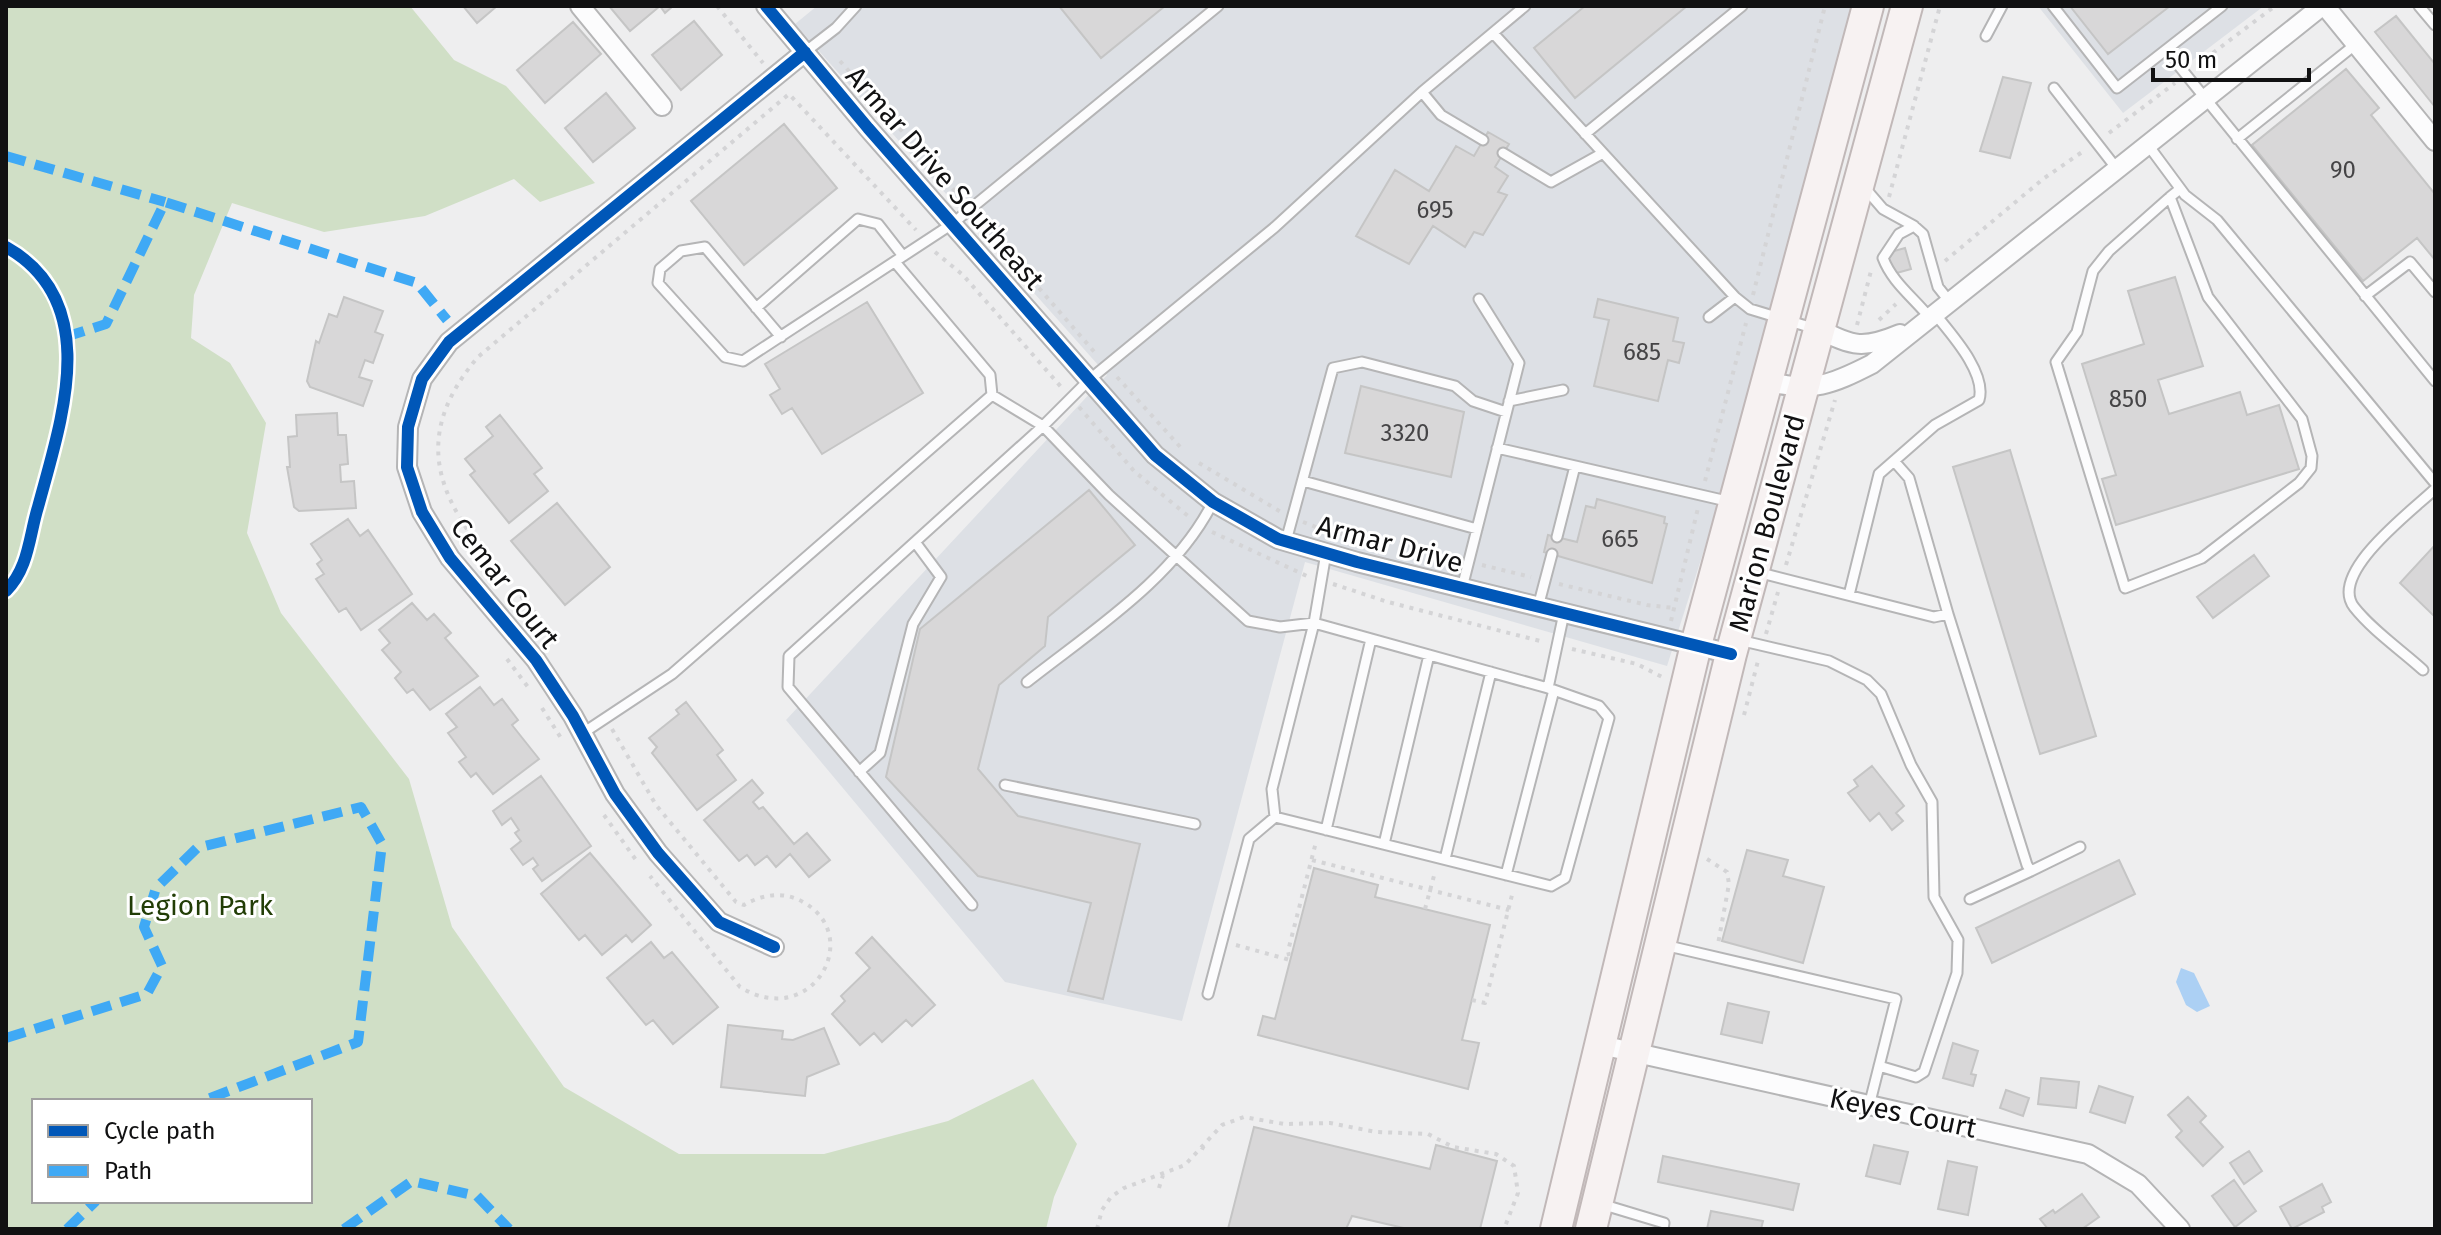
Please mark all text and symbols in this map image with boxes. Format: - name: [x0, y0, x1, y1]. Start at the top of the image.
- scale bar: [2153, 32, 2309, 82]
- text: 50 m: [2165, 46, 2217, 74]
- street label: Armar Drive Southeast: [839, 60, 1052, 297]
- house number: 90: [2330, 156, 2356, 184]
- house number: 695: [1416, 196, 1454, 224]
- house number: 685: [1623, 338, 1661, 366]
- house number: 850: [2109, 385, 2147, 413]
- street label: Marion Boulevard: [1722, 411, 1812, 635]
- house number: 3320: [1381, 419, 1429, 447]
- street label: Armar Drive: [1313, 509, 1467, 579]
- street label: Cemar Court: [444, 511, 567, 656]
- house number: 665: [1601, 525, 1639, 553]
- park label: Legion Park: [127, 889, 274, 922]
- street label: Keyes Court: [1827, 1081, 1980, 1145]
- legend: [32, 1099, 312, 1203]
- text: Cycle path: [104, 1117, 216, 1145]
- text: Path: [104, 1157, 152, 1185]

